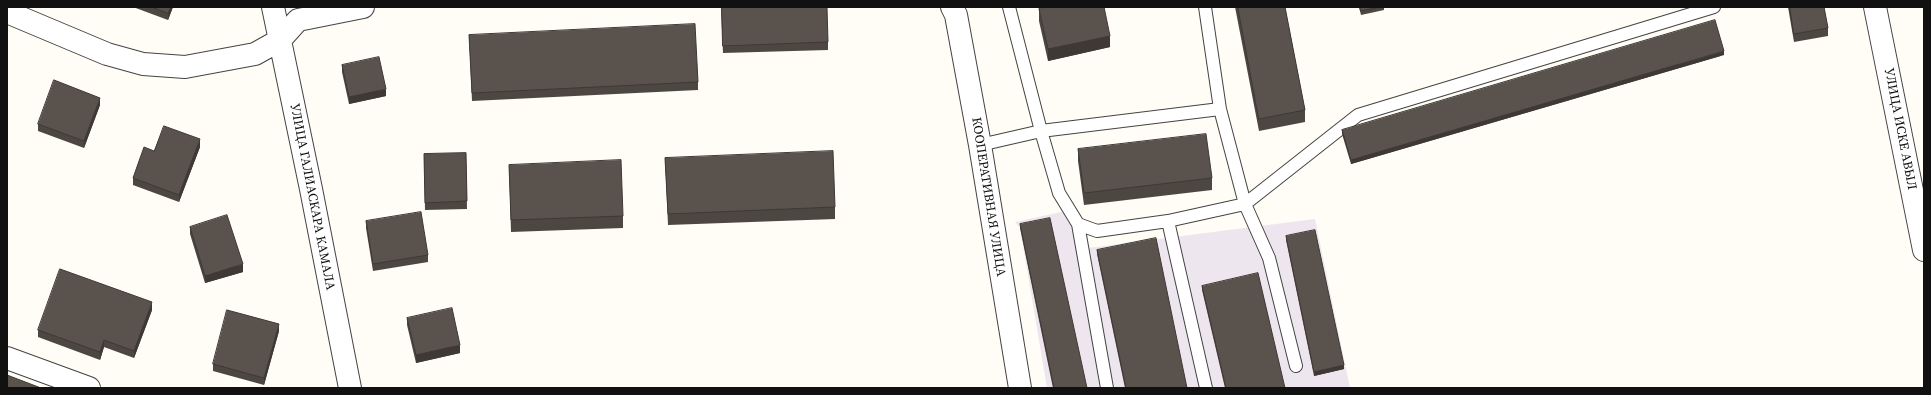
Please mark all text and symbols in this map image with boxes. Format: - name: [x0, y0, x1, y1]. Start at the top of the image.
- street label: УЛИЦА ИСКЕ АВЫЛ: [1881, 67, 1919, 191]
- street label: УЛИЦА ГАЛИАСКАРА КАМАЛА: [286, 102, 338, 292]
- street label: КООПЕРАТИВНАЯ УЛИЦА: [968, 116, 1008, 278]

